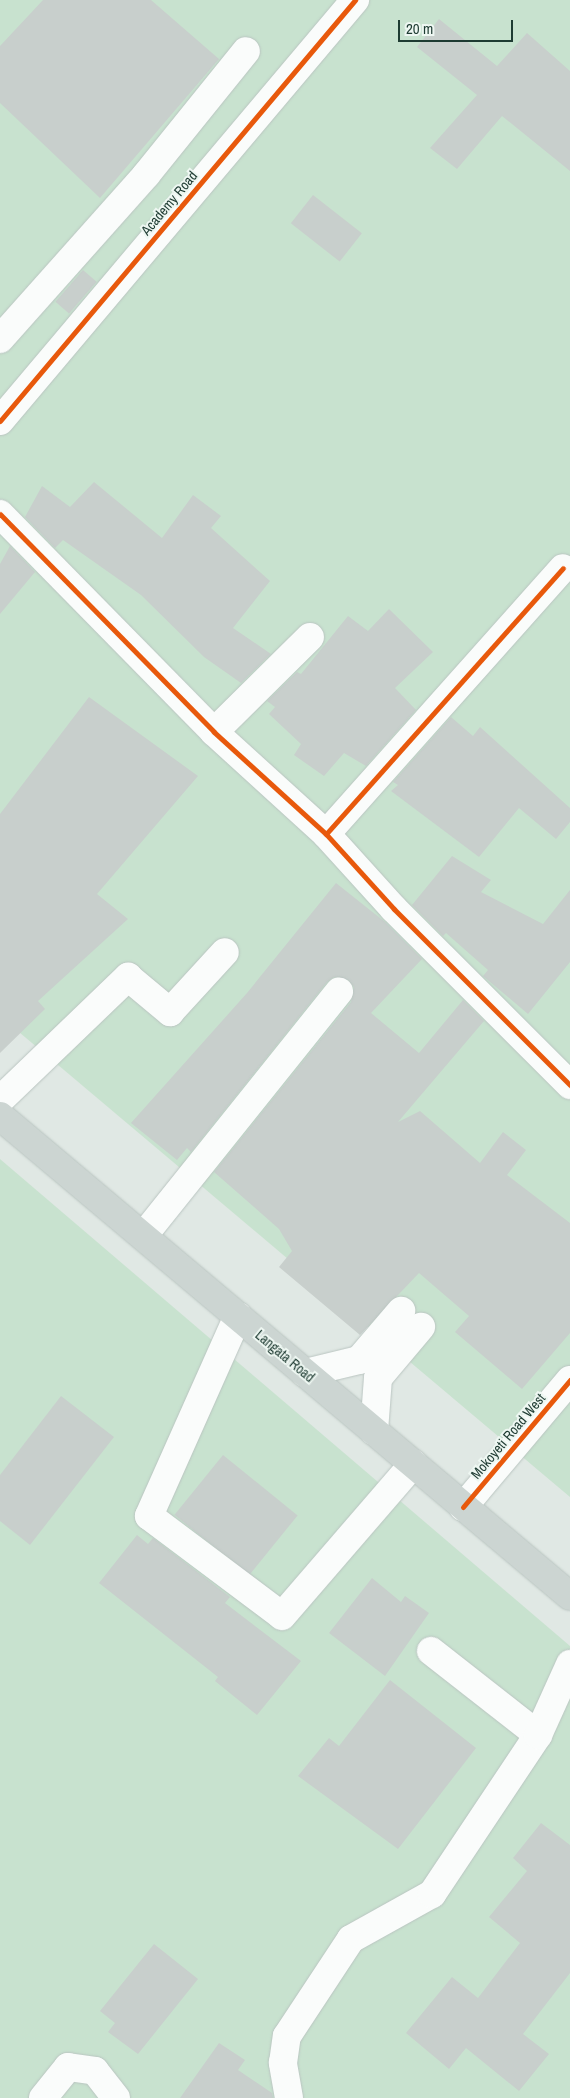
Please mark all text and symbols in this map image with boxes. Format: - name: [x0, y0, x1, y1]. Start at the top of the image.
- scale bar: [400, 10, 515, 42]
- text: 20 m: [406, 18, 433, 39]
- street label: Academy Road: [137, 168, 201, 238]
- street label: Langata Road: [252, 1326, 318, 1386]
- street label: Mokoyeti Road West: [467, 1390, 549, 1482]

